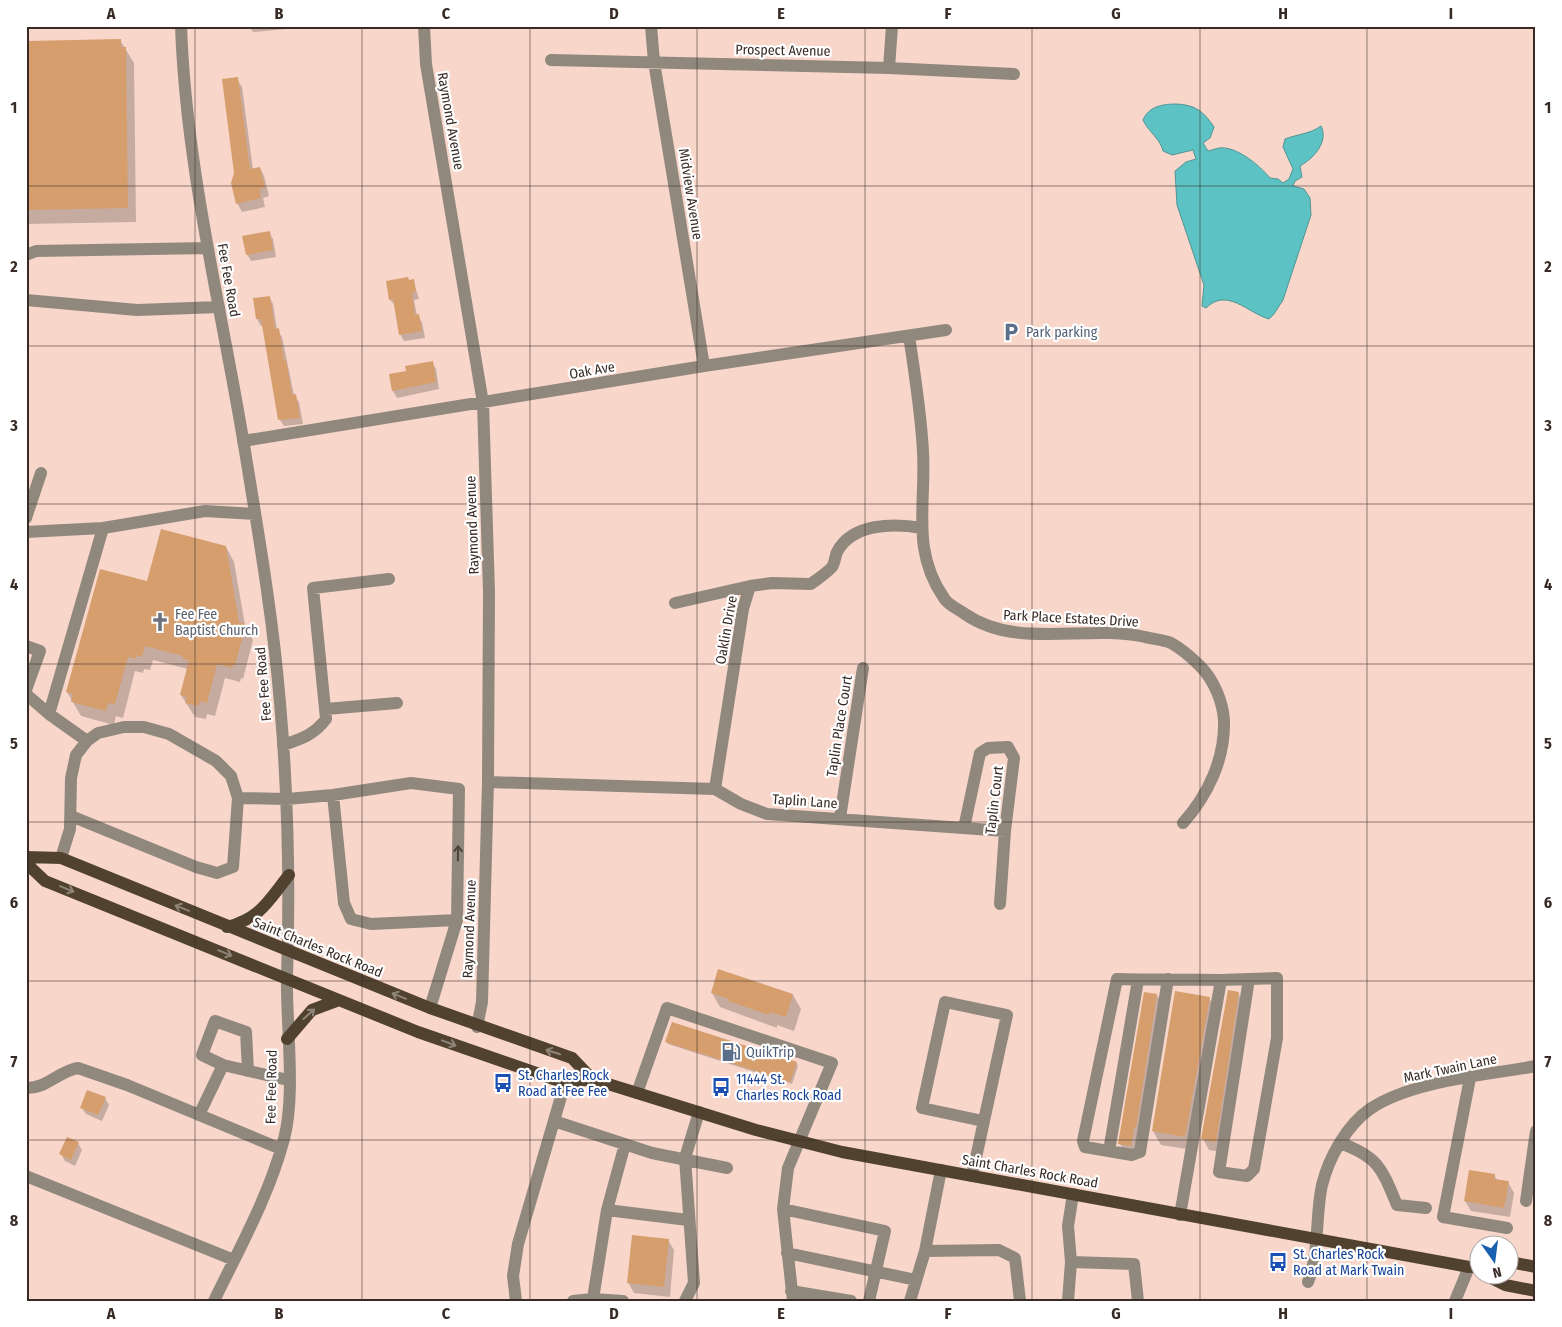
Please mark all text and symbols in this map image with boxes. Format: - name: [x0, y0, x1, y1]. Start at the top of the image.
- text: A: [106, 4, 116, 23]
- text: B: [275, 4, 284, 23]
- text: C: [442, 4, 451, 23]
- text: D: [609, 4, 619, 23]
- text: E: [777, 4, 785, 23]
- text: F: [944, 4, 952, 23]
- text: G: [1111, 4, 1121, 23]
- text: H: [1278, 4, 1288, 23]
- text: I: [1449, 4, 1453, 23]
- street label: Prospect Avenue: [735, 41, 831, 60]
- street label: Raymond Avenue: [434, 71, 467, 171]
- text: 1: [11, 98, 17, 117]
- text: 1: [1545, 98, 1551, 117]
- street label: Midview Avenue: [675, 147, 706, 241]
- street label: Fee Fee Road: [214, 242, 243, 318]
- text: 2: [9, 257, 18, 276]
- text: 2: [1543, 257, 1552, 276]
- parking icon: Park parking: [1000, 321, 1022, 343]
- place label: Park parking: [1026, 324, 1098, 341]
- street label: Oak Ave: [568, 358, 616, 383]
- text: 3: [9, 416, 18, 435]
- text: 3: [1543, 416, 1552, 435]
- street label: Raymond Avenue: [462, 475, 483, 575]
- text: 4: [10, 575, 18, 594]
- text: 4: [1544, 575, 1552, 594]
- street label: Oaklin Drive: [712, 594, 741, 666]
- place label: Fee Fee Baptist Church: [175, 606, 258, 639]
- street label: Park Place Estates Drive: [1003, 606, 1139, 631]
- church icon: Fee Fee Baptist Church: [149, 611, 171, 633]
- street label: Fee Fee Road: [252, 646, 275, 722]
- street label: Taplin Place Court: [823, 674, 856, 778]
- text: 5: [10, 734, 18, 753]
- text: 5: [1544, 734, 1552, 753]
- street label: Taplin Court: [982, 764, 1007, 835]
- street label: Taplin Lane: [772, 791, 838, 812]
- one-way arrow: [453, 846, 463, 862]
- street label: Raymond Avenue: [459, 879, 480, 979]
- one-way arrow: [59, 885, 74, 895]
- text: 6: [10, 893, 18, 912]
- text: 6: [1544, 893, 1552, 912]
- one-way arrow: [175, 903, 190, 913]
- street label: Saint Charles Rock Road: [251, 914, 385, 981]
- one-way arrow: [217, 950, 232, 959]
- one-way arrow: [392, 991, 407, 1000]
- one-way arrow: [303, 1008, 315, 1020]
- one-way arrow: [441, 1039, 456, 1049]
- fuel station icon: QuikTrip: [720, 1041, 742, 1063]
- place label: QuikTrip: [746, 1044, 794, 1061]
- one-way arrow: [545, 1047, 561, 1056]
- street label: Fee Fee Road: [262, 1050, 281, 1124]
- street label: Mark Twain Lane: [1402, 1050, 1498, 1087]
- text: 7: [11, 1052, 18, 1071]
- text: 7: [1545, 1052, 1552, 1071]
- place label: St. Charles Rock Road at Fee Fee: [518, 1067, 610, 1100]
- place label: 11444 St. Charles Rock Road: [736, 1071, 842, 1104]
- bus stop icon: St. Charles Rock Road at Fee Fee: [492, 1072, 514, 1094]
- bus stop icon: 11444 St. Charles Rock Road: [710, 1076, 732, 1098]
- street label: Saint Charles Rock Road: [960, 1151, 1099, 1192]
- text: 8: [10, 1211, 19, 1230]
- text: 8: [1544, 1211, 1553, 1230]
- north arrow: [1470, 1234, 1520, 1284]
- place label: St. Charles Rock Road at Mark Twain: [1293, 1246, 1404, 1279]
- bus stop icon: St. Charles Rock Road at Mark Twain: [1267, 1251, 1289, 1273]
- text: N: [1491, 1263, 1503, 1281]
- text: A: [106, 1304, 116, 1323]
- text: B: [275, 1304, 284, 1323]
- text: C: [442, 1304, 451, 1323]
- text: D: [609, 1304, 619, 1323]
- text: E: [777, 1304, 785, 1323]
- text: F: [944, 1304, 952, 1323]
- text: G: [1111, 1304, 1121, 1323]
- text: H: [1278, 1304, 1288, 1323]
- text: I: [1449, 1304, 1453, 1323]

